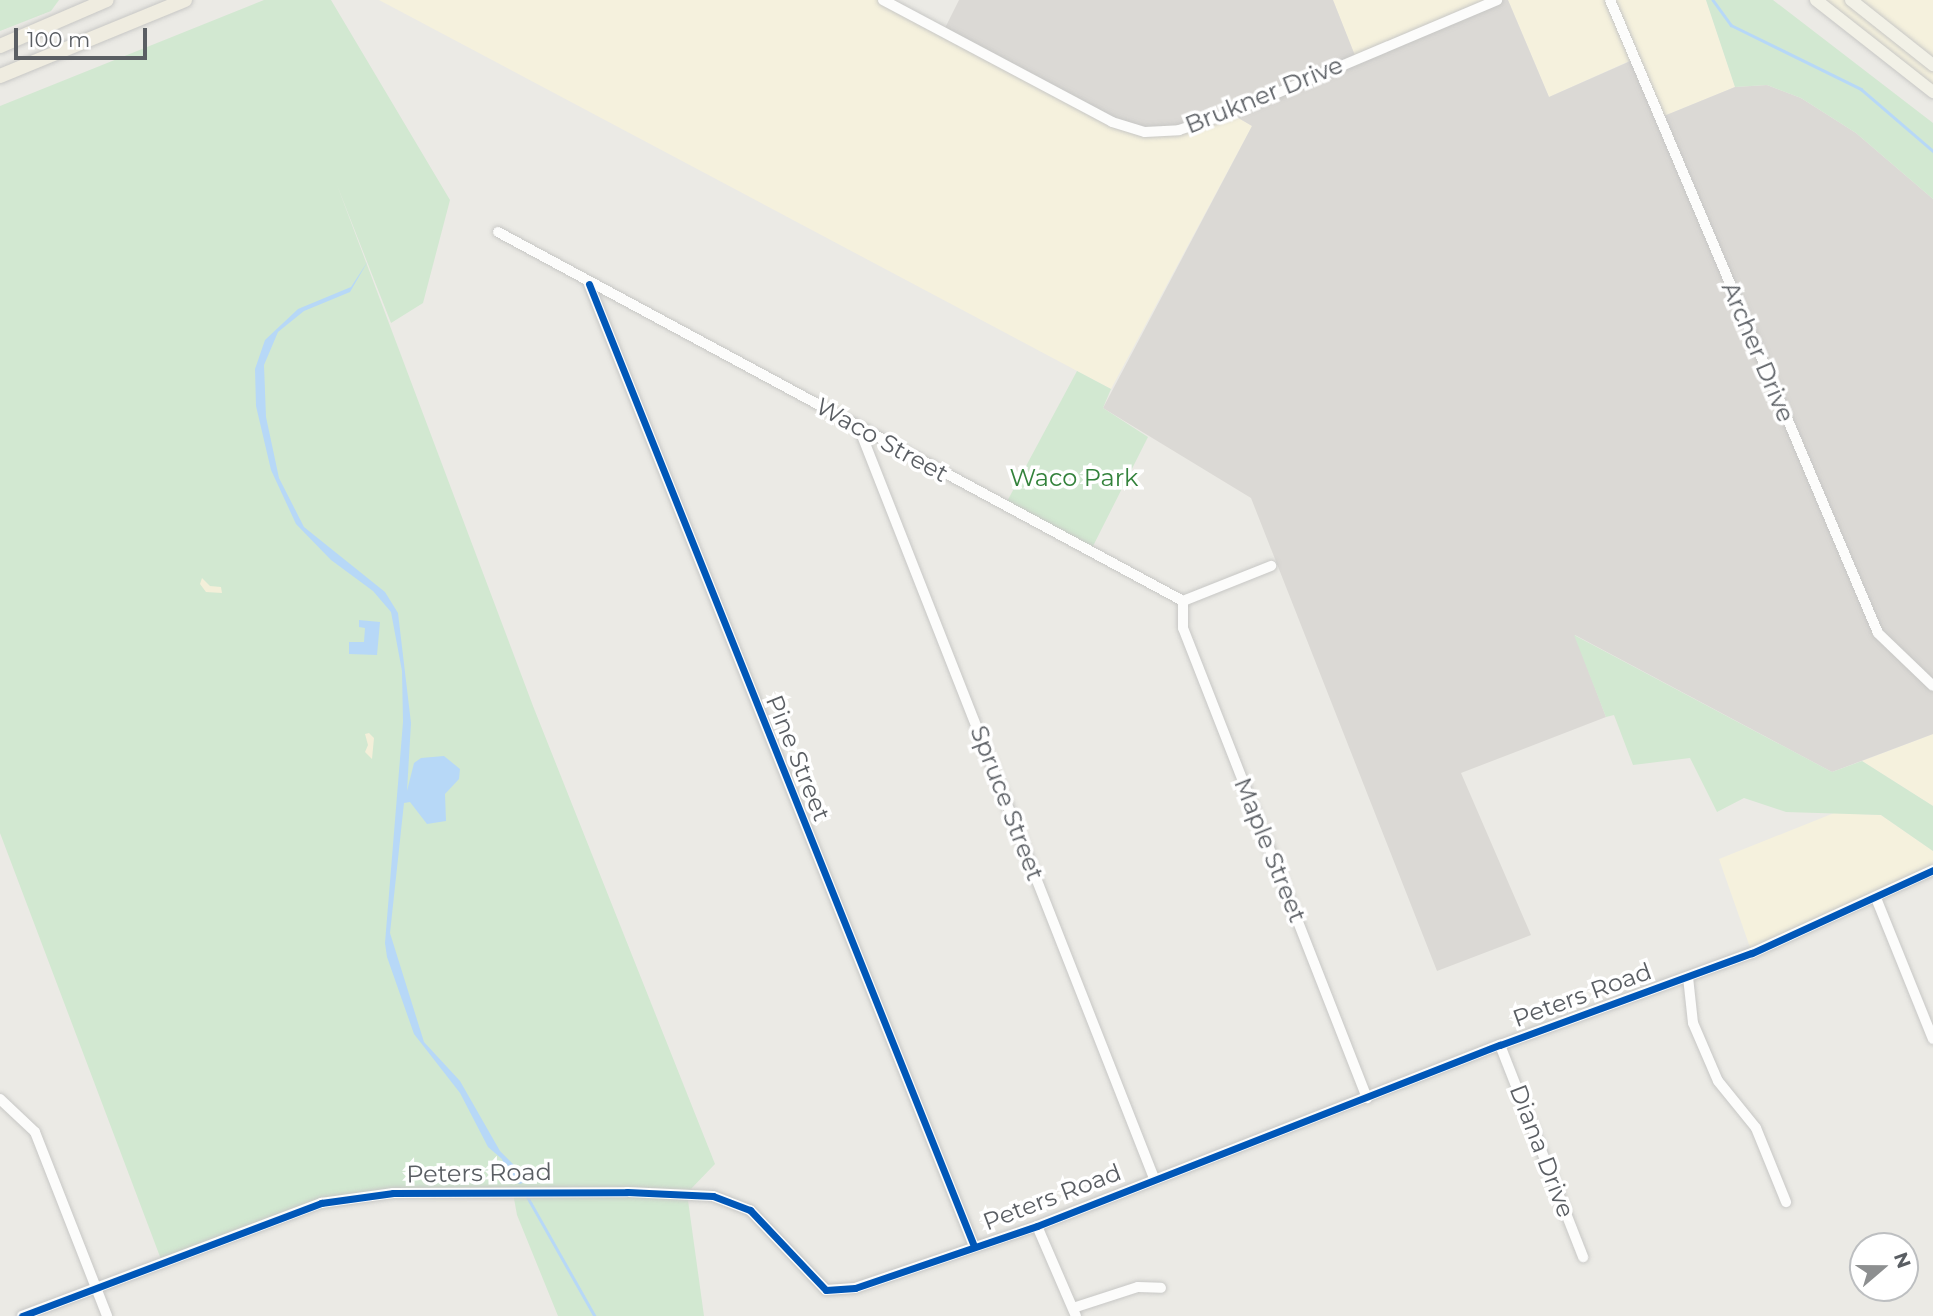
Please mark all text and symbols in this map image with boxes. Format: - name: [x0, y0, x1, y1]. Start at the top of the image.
- scale bar: [18, 14, 150, 58]
- text: 100 m: [27, 27, 90, 52]
- street label: Brukner Drive: [1181, 50, 1347, 140]
- street label: Archer Drive: [1716, 278, 1800, 426]
- street label: Waco Street: [811, 392, 953, 488]
- park label: Waco Park: [1010, 464, 1138, 492]
- street label: Pine Street: [760, 691, 836, 825]
- street label: Spruce Street: [964, 722, 1050, 884]
- street label: Maple Street: [1228, 774, 1312, 926]
- street label: Peters Road: [1509, 957, 1655, 1033]
- street label: Diana Drive: [1503, 1081, 1581, 1221]
- street label: Peters Road: [406, 1157, 552, 1189]
- street label: Peters Road: [979, 1157, 1125, 1237]
- north arrow: [1849, 1232, 1919, 1302]
- text: N: [1889, 1249, 1916, 1271]

